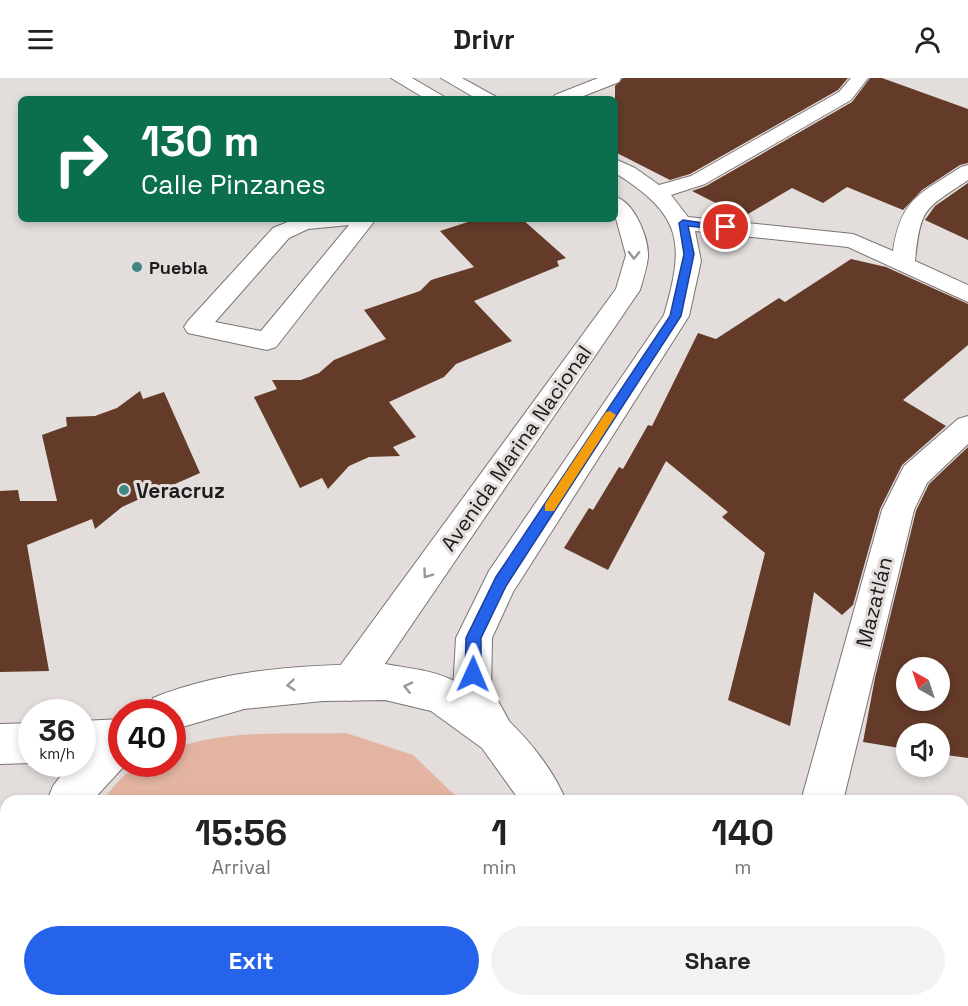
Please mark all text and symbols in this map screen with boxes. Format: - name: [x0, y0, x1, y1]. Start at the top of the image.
- text: Drivr: [453, 22, 515, 57]
- icon: menu: [24, 23, 57, 56]
- icon: person: [911, 23, 944, 56]
- text: 130 m: [141, 115, 259, 168]
- icon: right: [42, 120, 120, 198]
- text: Calle Pinzanes: [141, 167, 326, 202]
- pin: [700, 201, 751, 252]
- icon: arrive: [709, 210, 742, 243]
- one-way arrow: [628, 251, 640, 260]
- place label: Puebla: [149, 256, 209, 279]
- marker: Puebla: [130, 260, 144, 274]
- street label: Avenida Marina Nacional: [435, 340, 597, 556]
- place label: Veracruz: [136, 477, 225, 504]
- marker: Veracruz: [117, 483, 131, 497]
- street label: Mazatlán: [850, 554, 898, 650]
- one-way arrow: [423, 568, 434, 579]
- position arrow: [441, 642, 505, 706]
- north arrow: [896, 657, 950, 711]
- map controls: [896, 657, 950, 777]
- one-way arrow: [287, 679, 296, 692]
- one-way arrow: [403, 681, 413, 694]
- speed limit sign: 40: [108, 699, 186, 777]
- text: 36: [39, 711, 75, 750]
- button: sound: [896, 723, 950, 777]
- text: km/h: [39, 744, 75, 763]
- text: 15:56: [195, 810, 287, 856]
- text: 1: [491, 810, 508, 856]
- text: 140: [712, 810, 774, 856]
- text: Arrival: [211, 854, 271, 880]
- text: min: [482, 854, 517, 880]
- text: m: [734, 854, 751, 880]
- button: Exit: [24, 926, 479, 995]
- button: Share: [491, 926, 945, 995]

